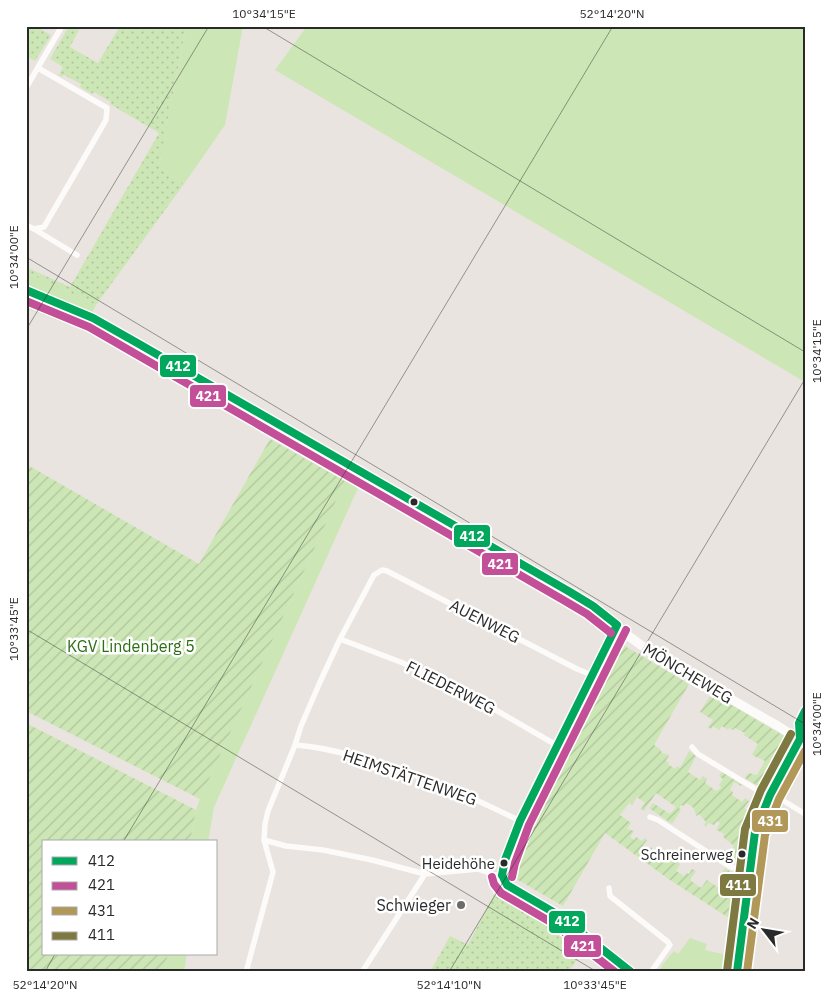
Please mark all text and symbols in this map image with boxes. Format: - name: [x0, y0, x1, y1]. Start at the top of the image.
- text: 10°34'15"E: [232, 6, 296, 21]
- text: 52°14'20"N: [579, 6, 645, 21]
- text: 10°34'00"E: [6, 225, 21, 289]
- text: 10°34'15"E: [809, 319, 824, 383]
- line badge: 412: [159, 354, 197, 378]
- text: 412: [165, 357, 191, 375]
- line badge: 421: [189, 384, 227, 408]
- text: 421: [195, 387, 221, 405]
- unlabelled marker: [409, 497, 419, 507]
- line badge: 412: [453, 524, 491, 548]
- text: 412: [459, 527, 485, 545]
- line badge: 421: [481, 552, 519, 576]
- text: 421: [487, 555, 513, 573]
- street label: AUENWEG: [446, 595, 524, 647]
- text: 10°33'45"E: [6, 597, 21, 661]
- park label: KGV Lindenberg 5: [67, 636, 195, 656]
- street label: MÖNCHEWEG: [640, 638, 736, 708]
- street label: FLIEDERWEG: [403, 656, 499, 718]
- text: 10°34'00"E: [809, 692, 824, 756]
- street label: HEIMSTÄTTENWEG: [340, 745, 480, 809]
- line badge: 431: [751, 809, 789, 833]
- text: 431: [757, 812, 783, 830]
- legend: [42, 840, 218, 956]
- place label: Schreinerweg: [641, 845, 733, 864]
- marker: Schreinerweg: [737, 849, 747, 859]
- text: 412: [88, 851, 115, 870]
- place label: Heidehöhe: [422, 854, 495, 873]
- marker: Heidehöhe: [499, 858, 509, 868]
- line badge: 411: [719, 873, 757, 897]
- text: 421: [88, 875, 115, 894]
- text: 411: [725, 876, 751, 894]
- place label: Schwieger: [377, 895, 451, 915]
- marker: Schwieger: [455, 899, 467, 911]
- text: 431: [88, 901, 115, 920]
- north arrow: [738, 906, 788, 956]
- line badge: 412: [548, 910, 586, 934]
- text: 412: [554, 912, 580, 930]
- text: N: [743, 914, 763, 932]
- text: 411: [88, 925, 115, 944]
- line badge: 421: [563, 934, 602, 958]
- text: 421: [570, 937, 596, 955]
- text: 52°14'20"N: [12, 977, 78, 992]
- text: 52°14'10"N: [416, 977, 482, 992]
- text: 10°33'45"E: [563, 977, 627, 992]

